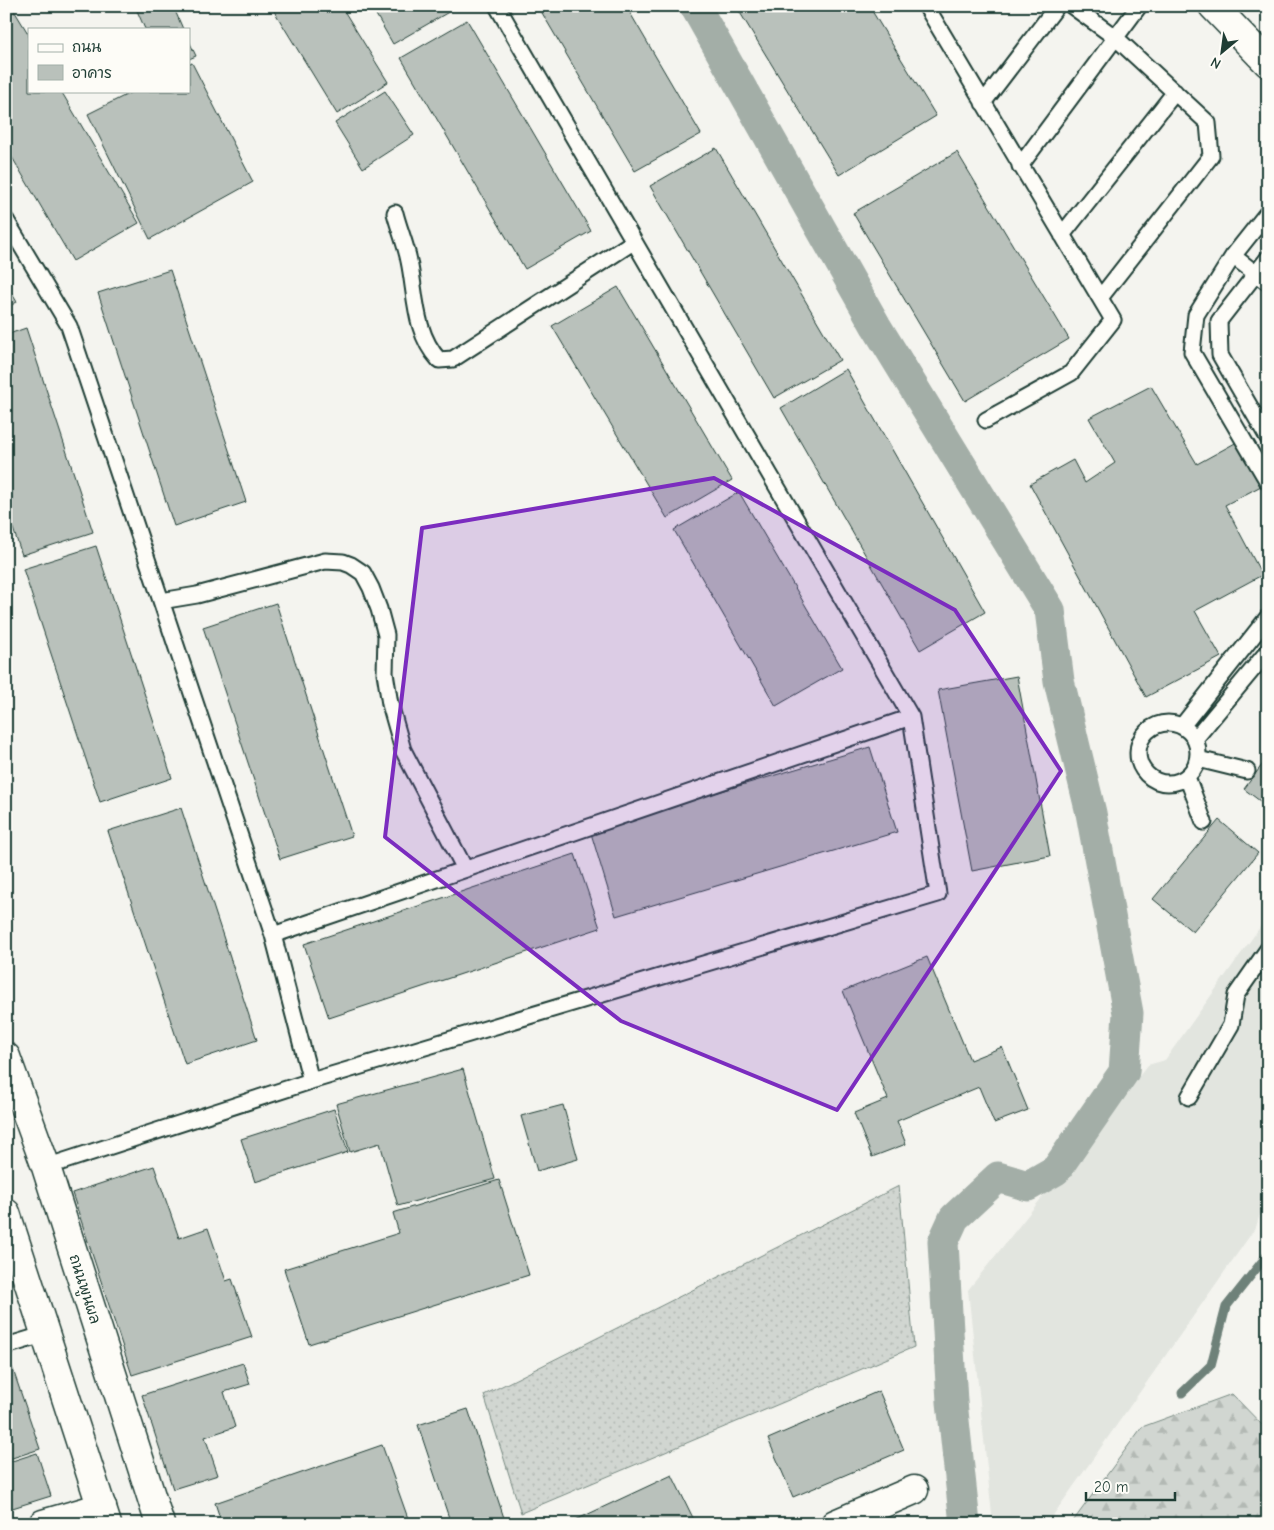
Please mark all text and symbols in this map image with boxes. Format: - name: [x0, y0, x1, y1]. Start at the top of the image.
- legend: [28, 28, 190, 92]
- north arrow: [1196, 28, 1246, 78]
- text: ถนน: [72, 38, 101, 56]
- text: N: [1208, 53, 1224, 73]
- text: อาคาร: [72, 64, 112, 82]
- street label: ถนนพูนผล: [63, 1252, 105, 1327]
- scale bar: [1086, 1470, 1175, 1502]
- text: 20 m: [1094, 1478, 1128, 1496]

